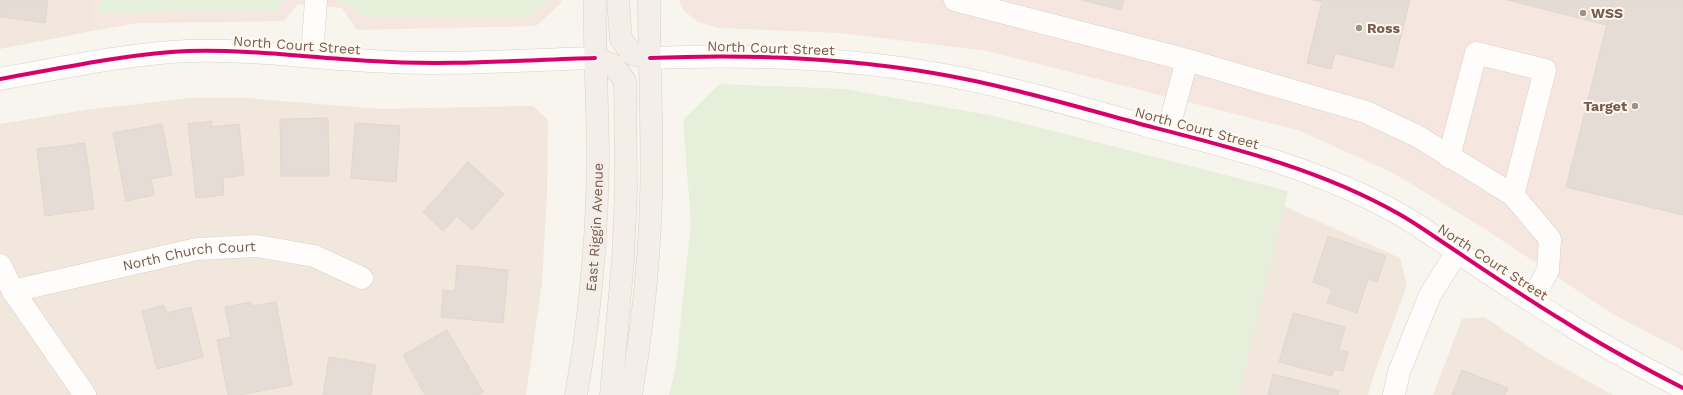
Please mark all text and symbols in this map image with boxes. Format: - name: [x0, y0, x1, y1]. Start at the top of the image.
- place label: WSS: [1591, 5, 1623, 21]
- marker: WSS: [1578, 8, 1588, 18]
- place label: Ross: [1367, 20, 1400, 36]
- marker: Ross: [1354, 23, 1364, 33]
- street label: North Court Street: [233, 33, 361, 57]
- street label: North Court Street: [707, 38, 835, 58]
- place label: Target: [1583, 98, 1627, 114]
- marker: Target: [1630, 101, 1640, 111]
- street label: North Court Street: [1133, 104, 1261, 152]
- street label: East Riggin Avenue: [583, 163, 606, 292]
- street label: North Court Street: [1435, 220, 1551, 304]
- street label: North Church Court: [121, 238, 256, 274]

